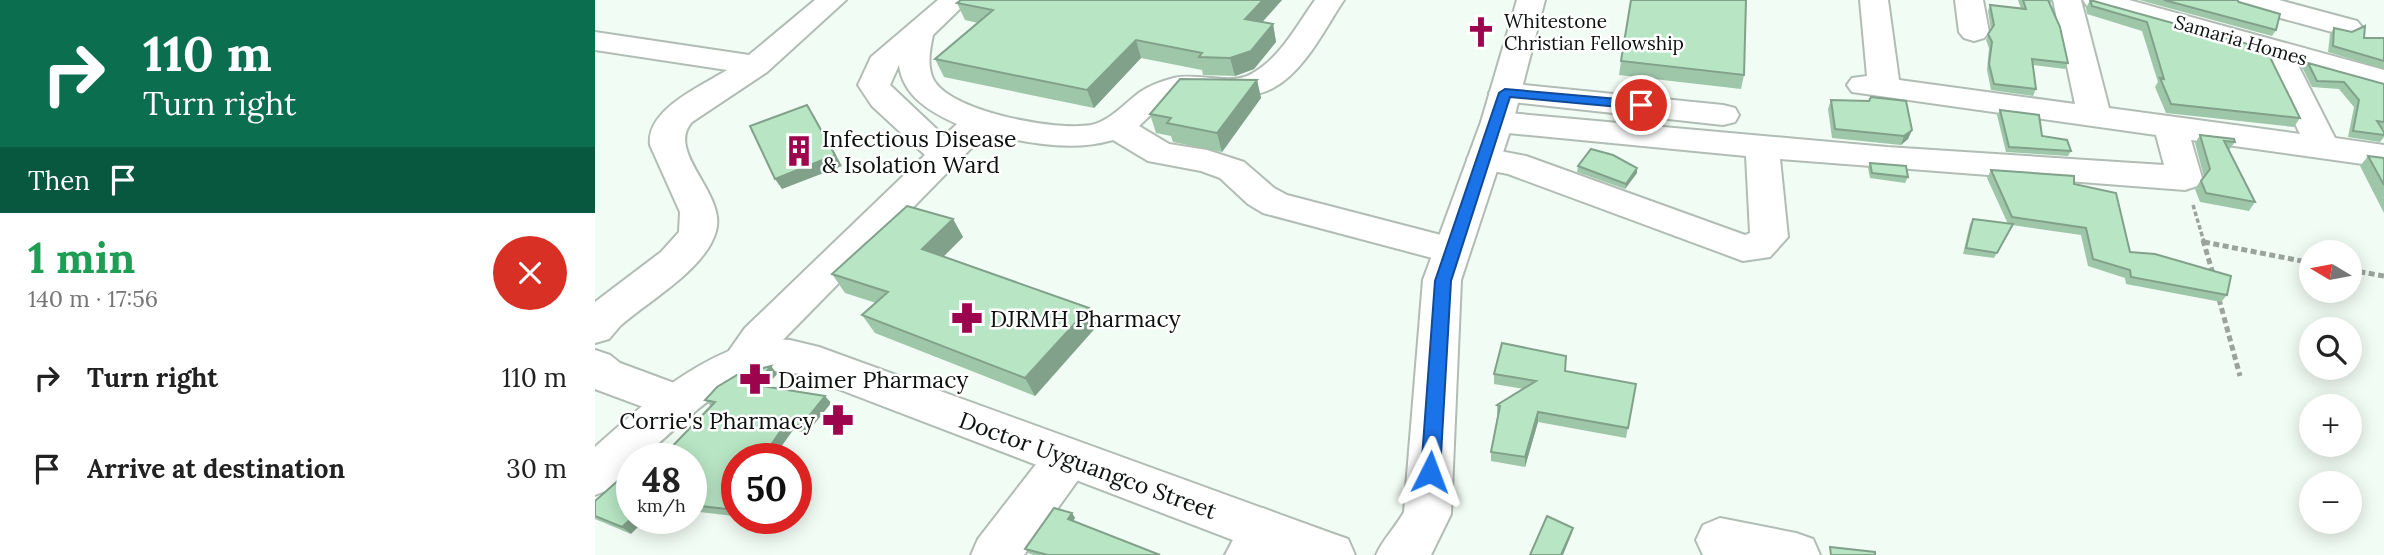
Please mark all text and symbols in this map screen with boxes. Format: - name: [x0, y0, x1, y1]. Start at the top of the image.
- place label: Whitestone Christian Fellowship: [1504, 9, 1684, 55]
- street label: Samaria Homes: [2172, 10, 2311, 71]
- church icon: Whitestone Christian Fellowship: [1464, 15, 1498, 49]
- text: 110 m: [143, 22, 272, 84]
- icon: right: [28, 28, 119, 119]
- pin: [1611, 75, 1671, 135]
- text: Turn right: [143, 83, 296, 124]
- icon: arrive: [1622, 86, 1660, 124]
- place label: Infectious Disease & Isolation Ward: [822, 124, 1017, 179]
- building icon: Infectious Disease & Isolation Ward: [782, 134, 816, 168]
- icon: arrive: [104, 161, 142, 199]
- text: Then: [28, 164, 90, 197]
- text: 1 min: [28, 231, 135, 285]
- button: close: [493, 236, 567, 310]
- north arrow: [2299, 240, 2363, 303]
- map controls: [2299, 240, 2362, 534]
- text: 140 m · 17:56: [28, 284, 158, 313]
- pharmacy icon: DJRMH Pharmacy: [950, 301, 984, 335]
- place label: DJRMH Pharmacy: [990, 304, 1182, 333]
- button: search: [2299, 317, 2362, 380]
- icon: right: [28, 359, 66, 397]
- text: Turn right: [87, 361, 218, 394]
- text: 110 m: [502, 361, 567, 394]
- pharmacy icon: Daimer Pharmacy: [738, 362, 772, 396]
- place label: Daimer Pharmacy: [778, 365, 969, 394]
- button: +: [2299, 394, 2362, 457]
- pharmacy icon: Corrie's Pharmacy: [821, 403, 855, 437]
- street label: Doctor Uyguangco Street: [955, 405, 1221, 525]
- place label: Corrie's Pharmacy: [619, 406, 816, 435]
- position arrow: [1393, 435, 1467, 509]
- speed limit sign: 50: [721, 443, 812, 534]
- icon: arrive: [28, 450, 66, 488]
- text: Arrive at destination: [87, 452, 345, 485]
- text: 30 m: [506, 452, 567, 485]
- text: 48: [642, 457, 681, 502]
- button: −: [2299, 471, 2362, 534]
- text: km/h: [637, 494, 686, 517]

